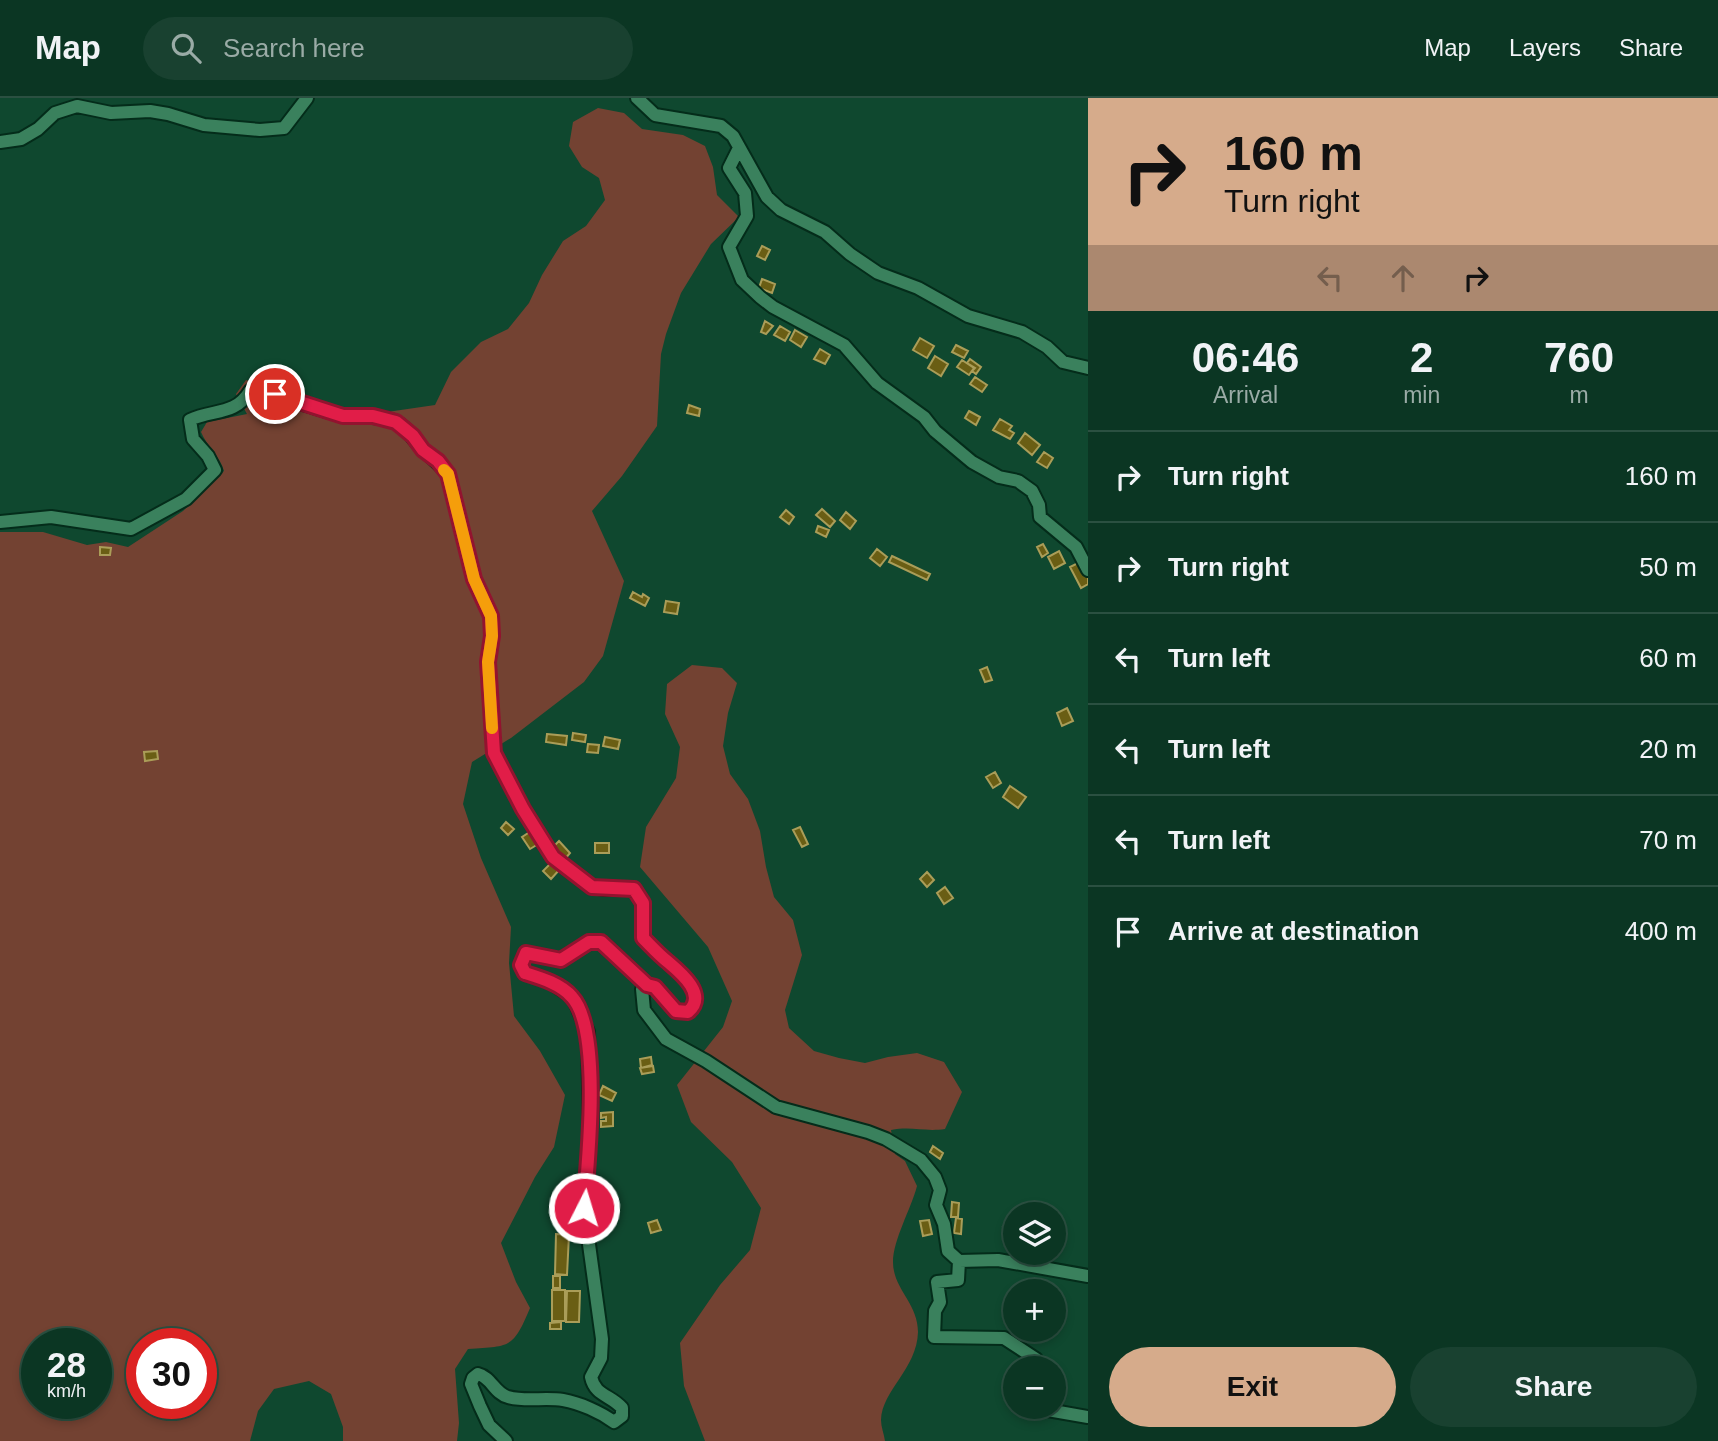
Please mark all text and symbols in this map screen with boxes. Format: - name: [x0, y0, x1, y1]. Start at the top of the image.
- search box: [143, 17, 633, 80]
- text: Map: [35, 29, 101, 66]
- icon: search: [167, 29, 205, 67]
- text: Search here: [223, 33, 365, 63]
- text: Map: [1424, 34, 1471, 61]
- text: Layers: [1509, 34, 1581, 61]
- text: Share: [1619, 34, 1683, 61]
- icon: right: [1109, 126, 1200, 217]
- text: 160 m: [1224, 126, 1363, 180]
- text: Turn right: [1224, 183, 1360, 219]
- icon: left: [1311, 259, 1349, 297]
- icon: ahead: [1384, 259, 1422, 297]
- icon: right: [1457, 259, 1495, 297]
- text: 06:46: [1192, 334, 1299, 381]
- text: 2: [1410, 334, 1433, 381]
- text: 760: [1544, 334, 1614, 381]
- pin: [245, 364, 305, 424]
- icon: arrive: [256, 375, 294, 413]
- text: Arrival: [1213, 382, 1278, 408]
- text: min: [1403, 382, 1440, 408]
- text: m: [1570, 382, 1589, 408]
- icon: right: [1109, 458, 1147, 496]
- text: Turn right: [1168, 461, 1289, 491]
- text: 160 m: [1625, 461, 1697, 491]
- icon: right: [1109, 549, 1147, 587]
- text: Turn right: [1168, 552, 1289, 582]
- text: 50 m: [1639, 552, 1697, 582]
- icon: left: [1109, 640, 1147, 678]
- text: Turn left: [1168, 643, 1270, 673]
- text: 60 m: [1639, 643, 1697, 673]
- icon: left: [1109, 731, 1147, 769]
- text: Turn left: [1168, 734, 1270, 764]
- text: 20 m: [1639, 734, 1697, 764]
- icon: left: [1109, 822, 1147, 860]
- text: Turn left: [1168, 825, 1270, 855]
- text: 70 m: [1639, 825, 1697, 855]
- icon: arrive: [1109, 913, 1147, 951]
- text: Arrive at destination: [1168, 916, 1419, 946]
- text: 400 m: [1625, 916, 1697, 946]
- position arrow: [547, 1171, 621, 1245]
- map controls: [1003, 1202, 1066, 1419]
- button: layers: [1003, 1202, 1066, 1265]
- button: +: [1003, 1279, 1066, 1342]
- speed limit sign: 30: [126, 1328, 217, 1419]
- text: 28: [47, 1345, 86, 1384]
- button: Exit: [1109, 1347, 1396, 1427]
- button: Share: [1410, 1347, 1697, 1427]
- button: −: [1003, 1356, 1066, 1419]
- text: km/h: [47, 1381, 86, 1401]

